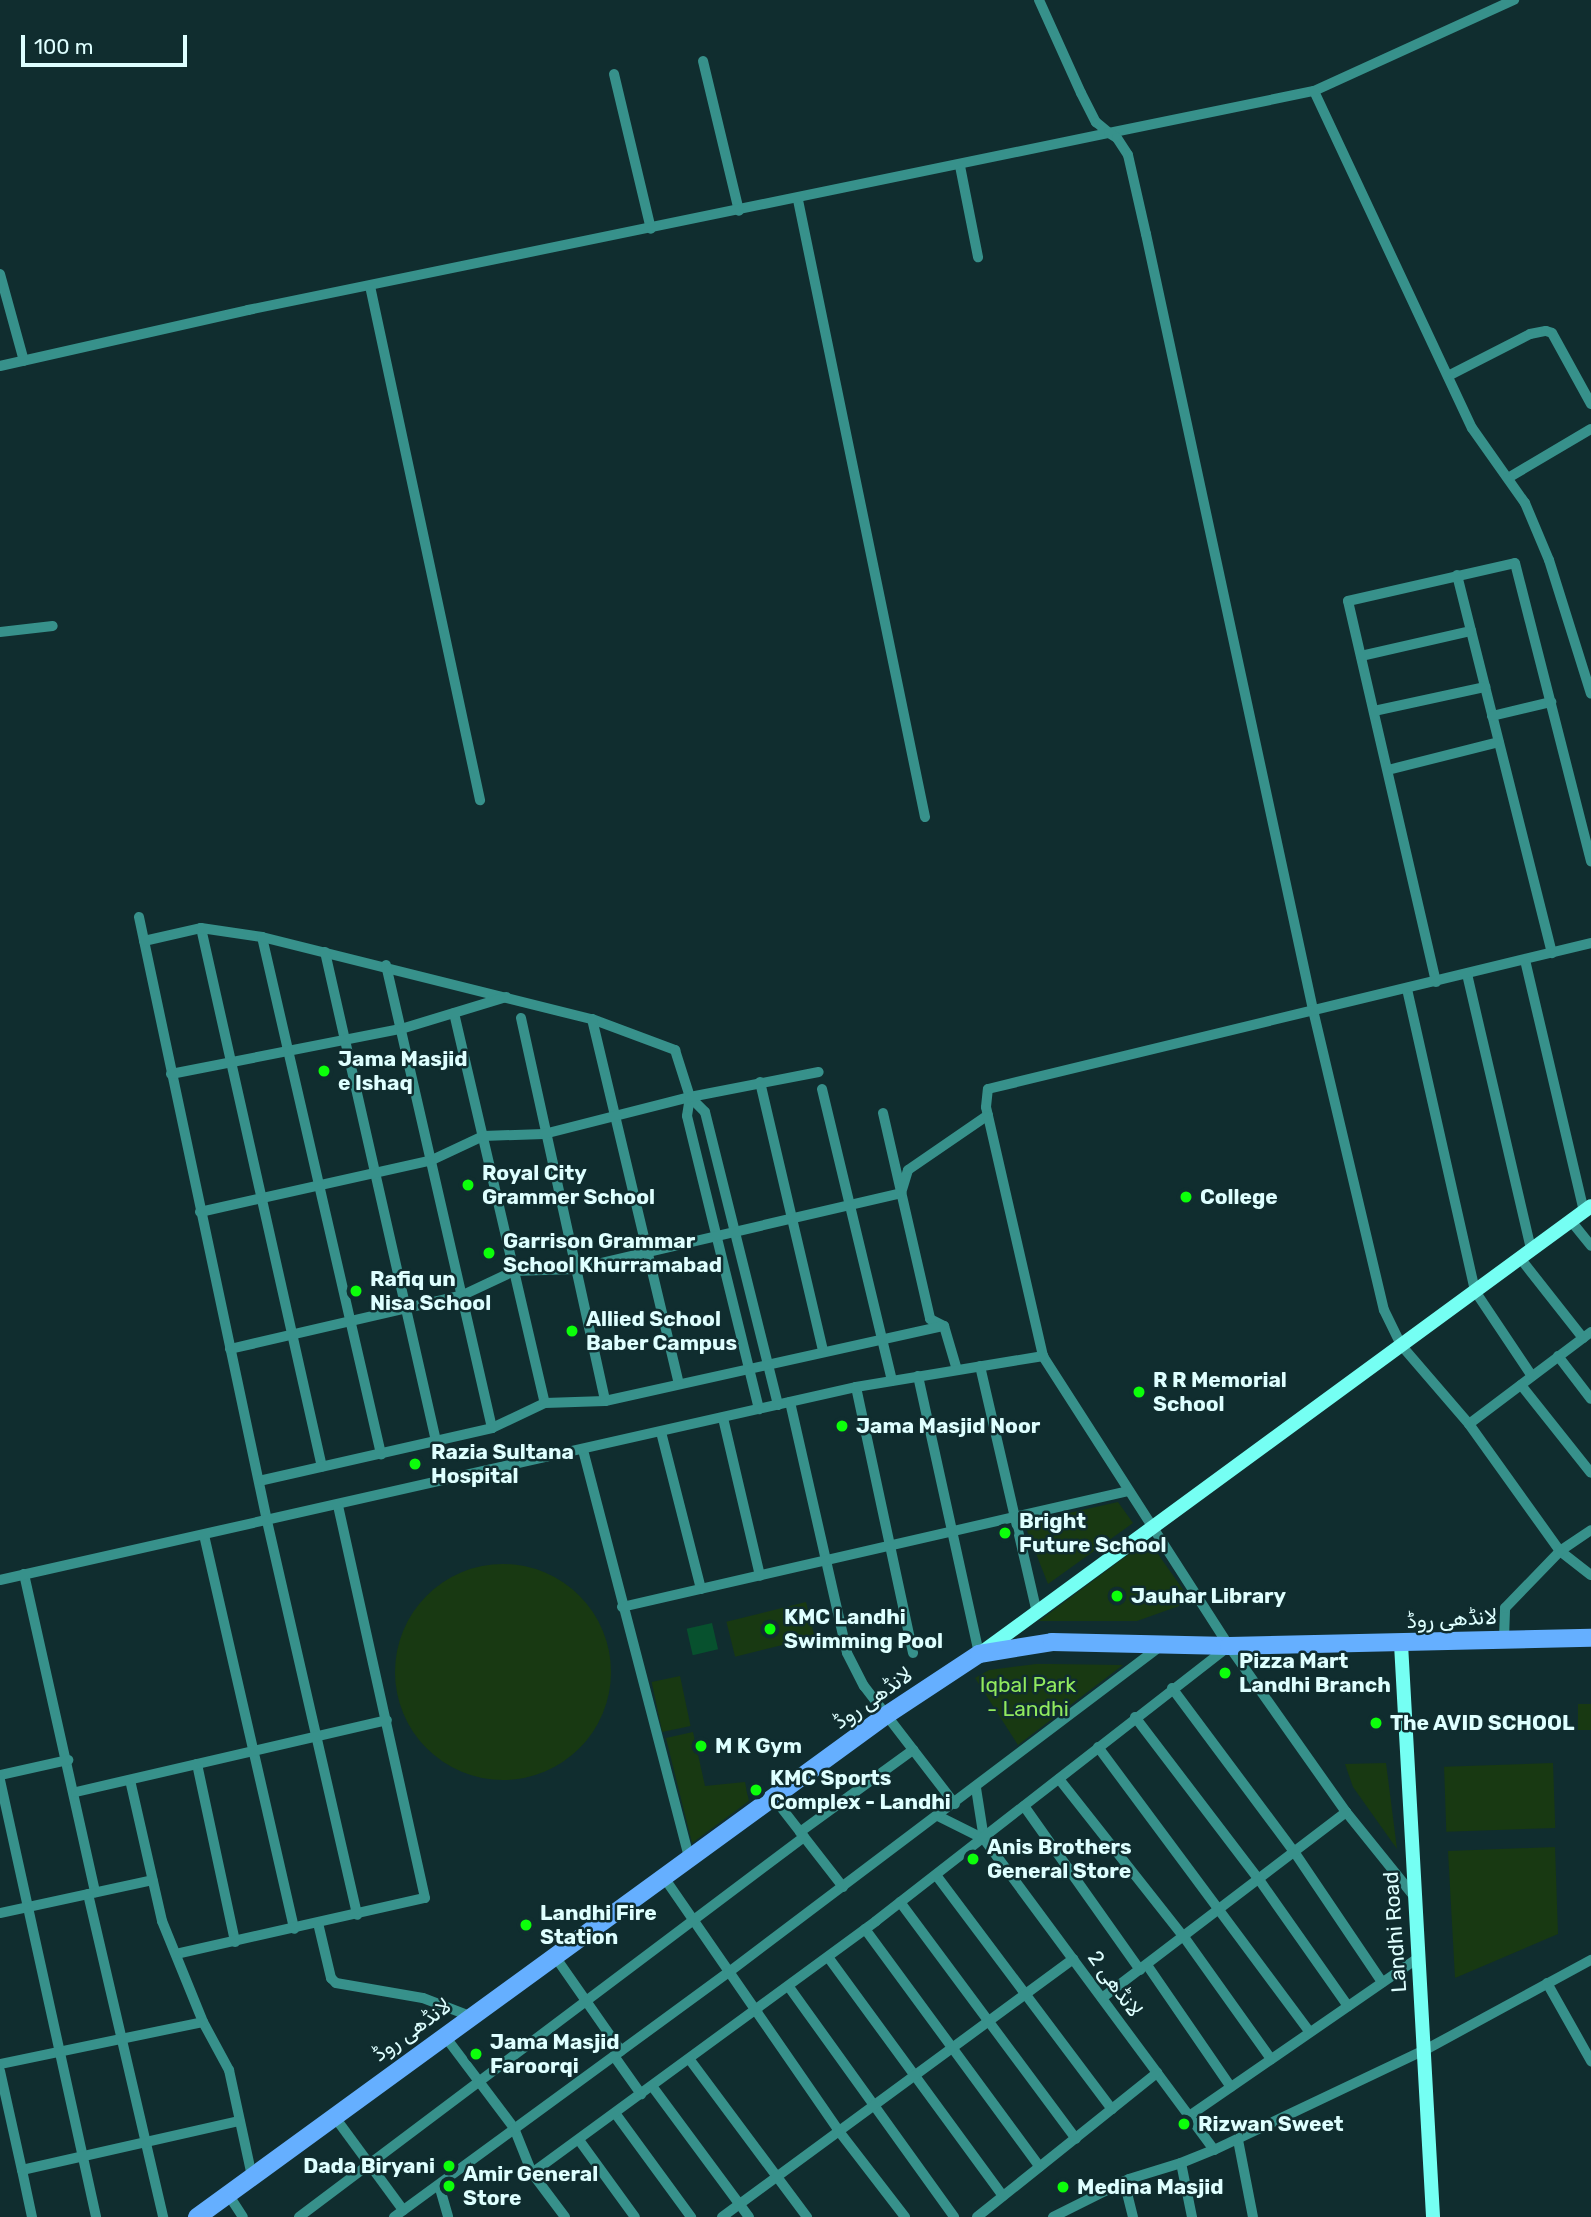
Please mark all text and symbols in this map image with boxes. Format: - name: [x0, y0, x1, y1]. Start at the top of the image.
- scale bar: [24, 21, 191, 65]
- text: 100 m: [34, 34, 93, 59]
- place label: Jama Masjid e Ishaq: [338, 1046, 468, 1096]
- marker: Jama Masjid e Ishaq: [316, 1063, 332, 1079]
- place label: Royal City Grammer School: [482, 1160, 655, 1210]
- marker: Royal City Grammer School: [460, 1177, 476, 1193]
- place label: College: [1200, 1184, 1278, 1210]
- marker: College: [1178, 1189, 1194, 1205]
- place label: Garrison Grammar School Khurramabad: [503, 1228, 722, 1278]
- marker: Garrison Grammar School Khurramabad: [481, 1245, 497, 1261]
- place label: Rafiq un Nisa School: [370, 1266, 491, 1316]
- marker: Rafiq un Nisa School: [348, 1283, 364, 1299]
- place label: Allied School Baber Campus: [586, 1306, 738, 1356]
- marker: Allied School Baber Campus: [564, 1323, 580, 1339]
- place label: R R Memorial School: [1153, 1367, 1287, 1417]
- marker: R R Memorial School: [1131, 1384, 1147, 1400]
- place label: Jama Masjid Noor: [856, 1413, 1040, 1439]
- marker: Jama Masjid Noor: [834, 1418, 850, 1434]
- place label: Razia Sultana Hospital: [431, 1439, 574, 1489]
- marker: Razia Sultana Hospital: [405, 1454, 425, 1474]
- place label: Bright Future School: [1019, 1508, 1167, 1558]
- marker: Bright Future School: [997, 1525, 1013, 1541]
- place label: Jauhar Library: [1131, 1583, 1287, 1609]
- marker: Jauhar Library: [1109, 1588, 1125, 1604]
- place label: KMC Landhi Swimming Pool: [784, 1604, 943, 1654]
- street label: لانڈھی روڈ: [1406, 1604, 1498, 1634]
- marker: KMC Landhi Swimming Pool: [762, 1621, 778, 1637]
- place label: Pizza Mart Landhi Branch: [1239, 1648, 1391, 1698]
- street label: لانڈھی روڈ: [829, 1662, 917, 1734]
- marker: Pizza Mart Landhi Branch: [1217, 1665, 1233, 1681]
- park label: Iqbal Park - Landhi: [980, 1672, 1076, 1722]
- place label: The AVID SCHOOL: [1390, 1710, 1575, 1736]
- marker: The AVID SCHOOL: [1368, 1715, 1384, 1731]
- place label: M K Gym: [715, 1733, 802, 1759]
- marker: M K Gym: [693, 1738, 709, 1754]
- place label: KMC Sports Complex - Landhi: [770, 1765, 951, 1815]
- marker: KMC Sports Complex - Landhi: [748, 1782, 764, 1798]
- place label: Anis Brothers General Store: [987, 1834, 1132, 1884]
- marker: Anis Brothers General Store: [965, 1851, 981, 1867]
- street label: Landhi Road: [1378, 1871, 1412, 1993]
- place label: Landhi Fire Station: [540, 1900, 657, 1950]
- marker: Landhi Fire Station: [518, 1917, 534, 1933]
- street label: لانڈھی 2: [1082, 1946, 1148, 2022]
- street label: لانڈھی روڈ: [368, 1993, 456, 2067]
- place label: Jama Masjid Faroorqi: [490, 2029, 620, 2079]
- marker: Jama Masjid Faroorqi: [468, 2046, 484, 2062]
- place label: Rizwan Sweet: [1198, 2111, 1344, 2137]
- marker: Rizwan Sweet: [1176, 2116, 1192, 2132]
- place label: Dada Biryani: [303, 2153, 435, 2179]
- marker: Dada Biryani: [441, 2158, 457, 2174]
- place label: Amir General Store: [463, 2161, 599, 2211]
- place label: Medina Masjid: [1077, 2174, 1223, 2200]
- marker: Amir General Store: [441, 2178, 457, 2194]
- marker: Medina Masjid: [1055, 2179, 1071, 2195]

